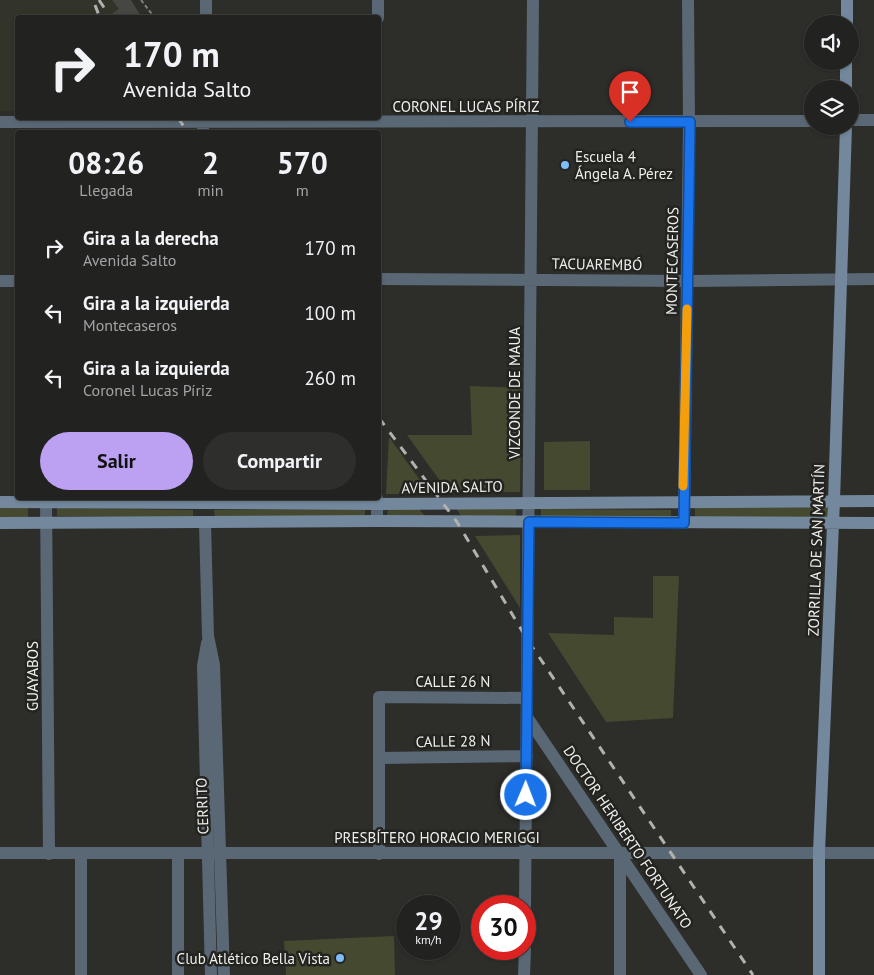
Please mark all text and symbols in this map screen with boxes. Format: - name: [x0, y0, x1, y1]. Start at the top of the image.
- map controls: [804, 15, 859, 135]
- button: sound: [804, 15, 859, 70]
- text: 170 m: [123, 31, 220, 77]
- icon: right: [40, 35, 105, 100]
- pin: [609, 71, 651, 122]
- text: Avenida Salto: [123, 75, 251, 103]
- icon: arrive: [616, 78, 644, 106]
- button: layers: [804, 80, 859, 135]
- street label: CORONEL LUCAS PÍRIZ: [393, 97, 539, 116]
- text: 08:26: [68, 143, 144, 182]
- text: 2: [202, 143, 219, 182]
- text: 570: [277, 143, 328, 182]
- place label: Escuela 4 Ángela A. Pérez: [575, 147, 673, 183]
- marker: Escuela 4 Ángela A. Pérez: [559, 159, 571, 171]
- text: Llegada: [79, 180, 133, 200]
- text: min: [198, 180, 224, 200]
- text: m: [296, 180, 309, 200]
- street label: MONTECASEROS: [662, 207, 682, 315]
- text: Gira a la derecha: [83, 226, 219, 250]
- icon: right: [40, 234, 68, 262]
- text: 170 m: [304, 236, 356, 260]
- text: Avenida Salto: [83, 250, 176, 270]
- street label: TACUAREMBÓ: [551, 254, 643, 274]
- text: Gira a la izquierda: [83, 291, 230, 315]
- icon: left: [40, 299, 68, 327]
- text: 100 m: [304, 301, 356, 325]
- text: Montecaseros: [83, 315, 177, 335]
- street label: VIZCONDE DE MAUA: [505, 327, 524, 460]
- text: Gira a la izquierda: [83, 356, 230, 380]
- icon: left: [40, 364, 68, 392]
- text: 260 m: [304, 366, 356, 390]
- text: Coronel Lucas Píriz: [83, 380, 212, 400]
- button: Salir: [40, 432, 193, 490]
- button: Compartir: [203, 432, 356, 490]
- street label: ZORRILLA DE SAN MARTÍN: [804, 464, 828, 636]
- street label: AVENIDA SALTO: [401, 477, 503, 497]
- street label: GUAYABOS: [23, 641, 42, 711]
- street label: CALLE 26 N: [416, 672, 490, 691]
- street label: CALLE 28 N: [415, 731, 491, 751]
- street label: DOCTOR HERIBERTO FORTUNATO: [559, 742, 697, 932]
- position arrow: [499, 768, 551, 820]
- street label: CERRITO: [192, 777, 212, 835]
- street label: PRESBÍTERO HORACIO MERIGGI: [334, 828, 540, 847]
- speed limit sign: 30: [471, 895, 536, 960]
- text: 29: [414, 905, 443, 937]
- text: km/h: [415, 932, 442, 947]
- place label: Club Atlético Bella Vista: [177, 949, 330, 968]
- marker: Club Atlético Bella Vista: [334, 952, 346, 964]

